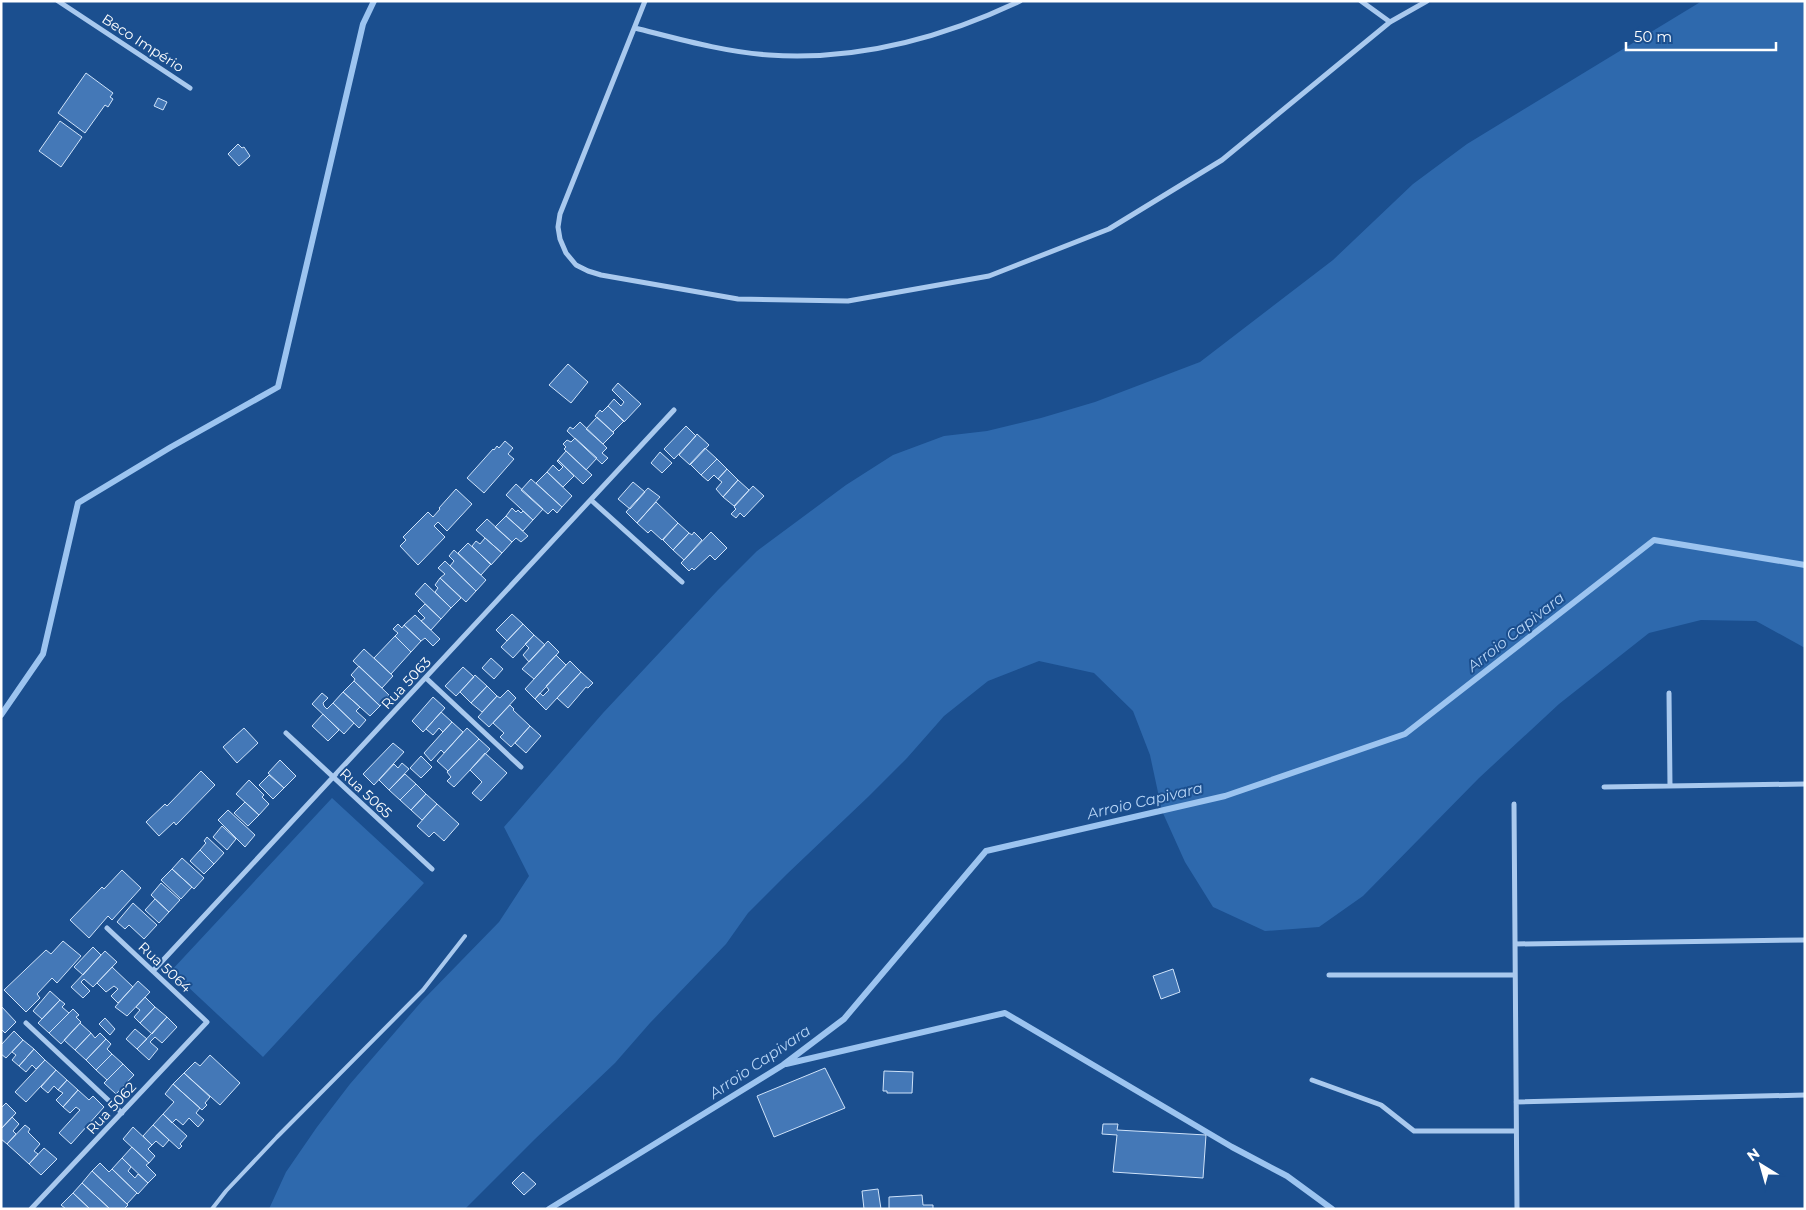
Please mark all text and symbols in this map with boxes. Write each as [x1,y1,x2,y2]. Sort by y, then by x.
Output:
street label: Beco Império [99,10,188,76]
scale bar [1626,20,1776,52]
text: 50 m [1634,27,1672,46]
water label: Arroio Capivara [1463,588,1568,676]
street label: Rua 5063 [377,653,435,713]
street label: Rua 5065 [336,764,396,822]
water label: Arroio Capivara [1084,778,1205,823]
street label: Rua 5064 [135,938,196,997]
water label: Arroio Capivara [705,1021,814,1103]
street label: Rua 5062 [82,1078,140,1138]
north arrow [1736,1140,1786,1190]
text: N [1743,1144,1763,1165]

